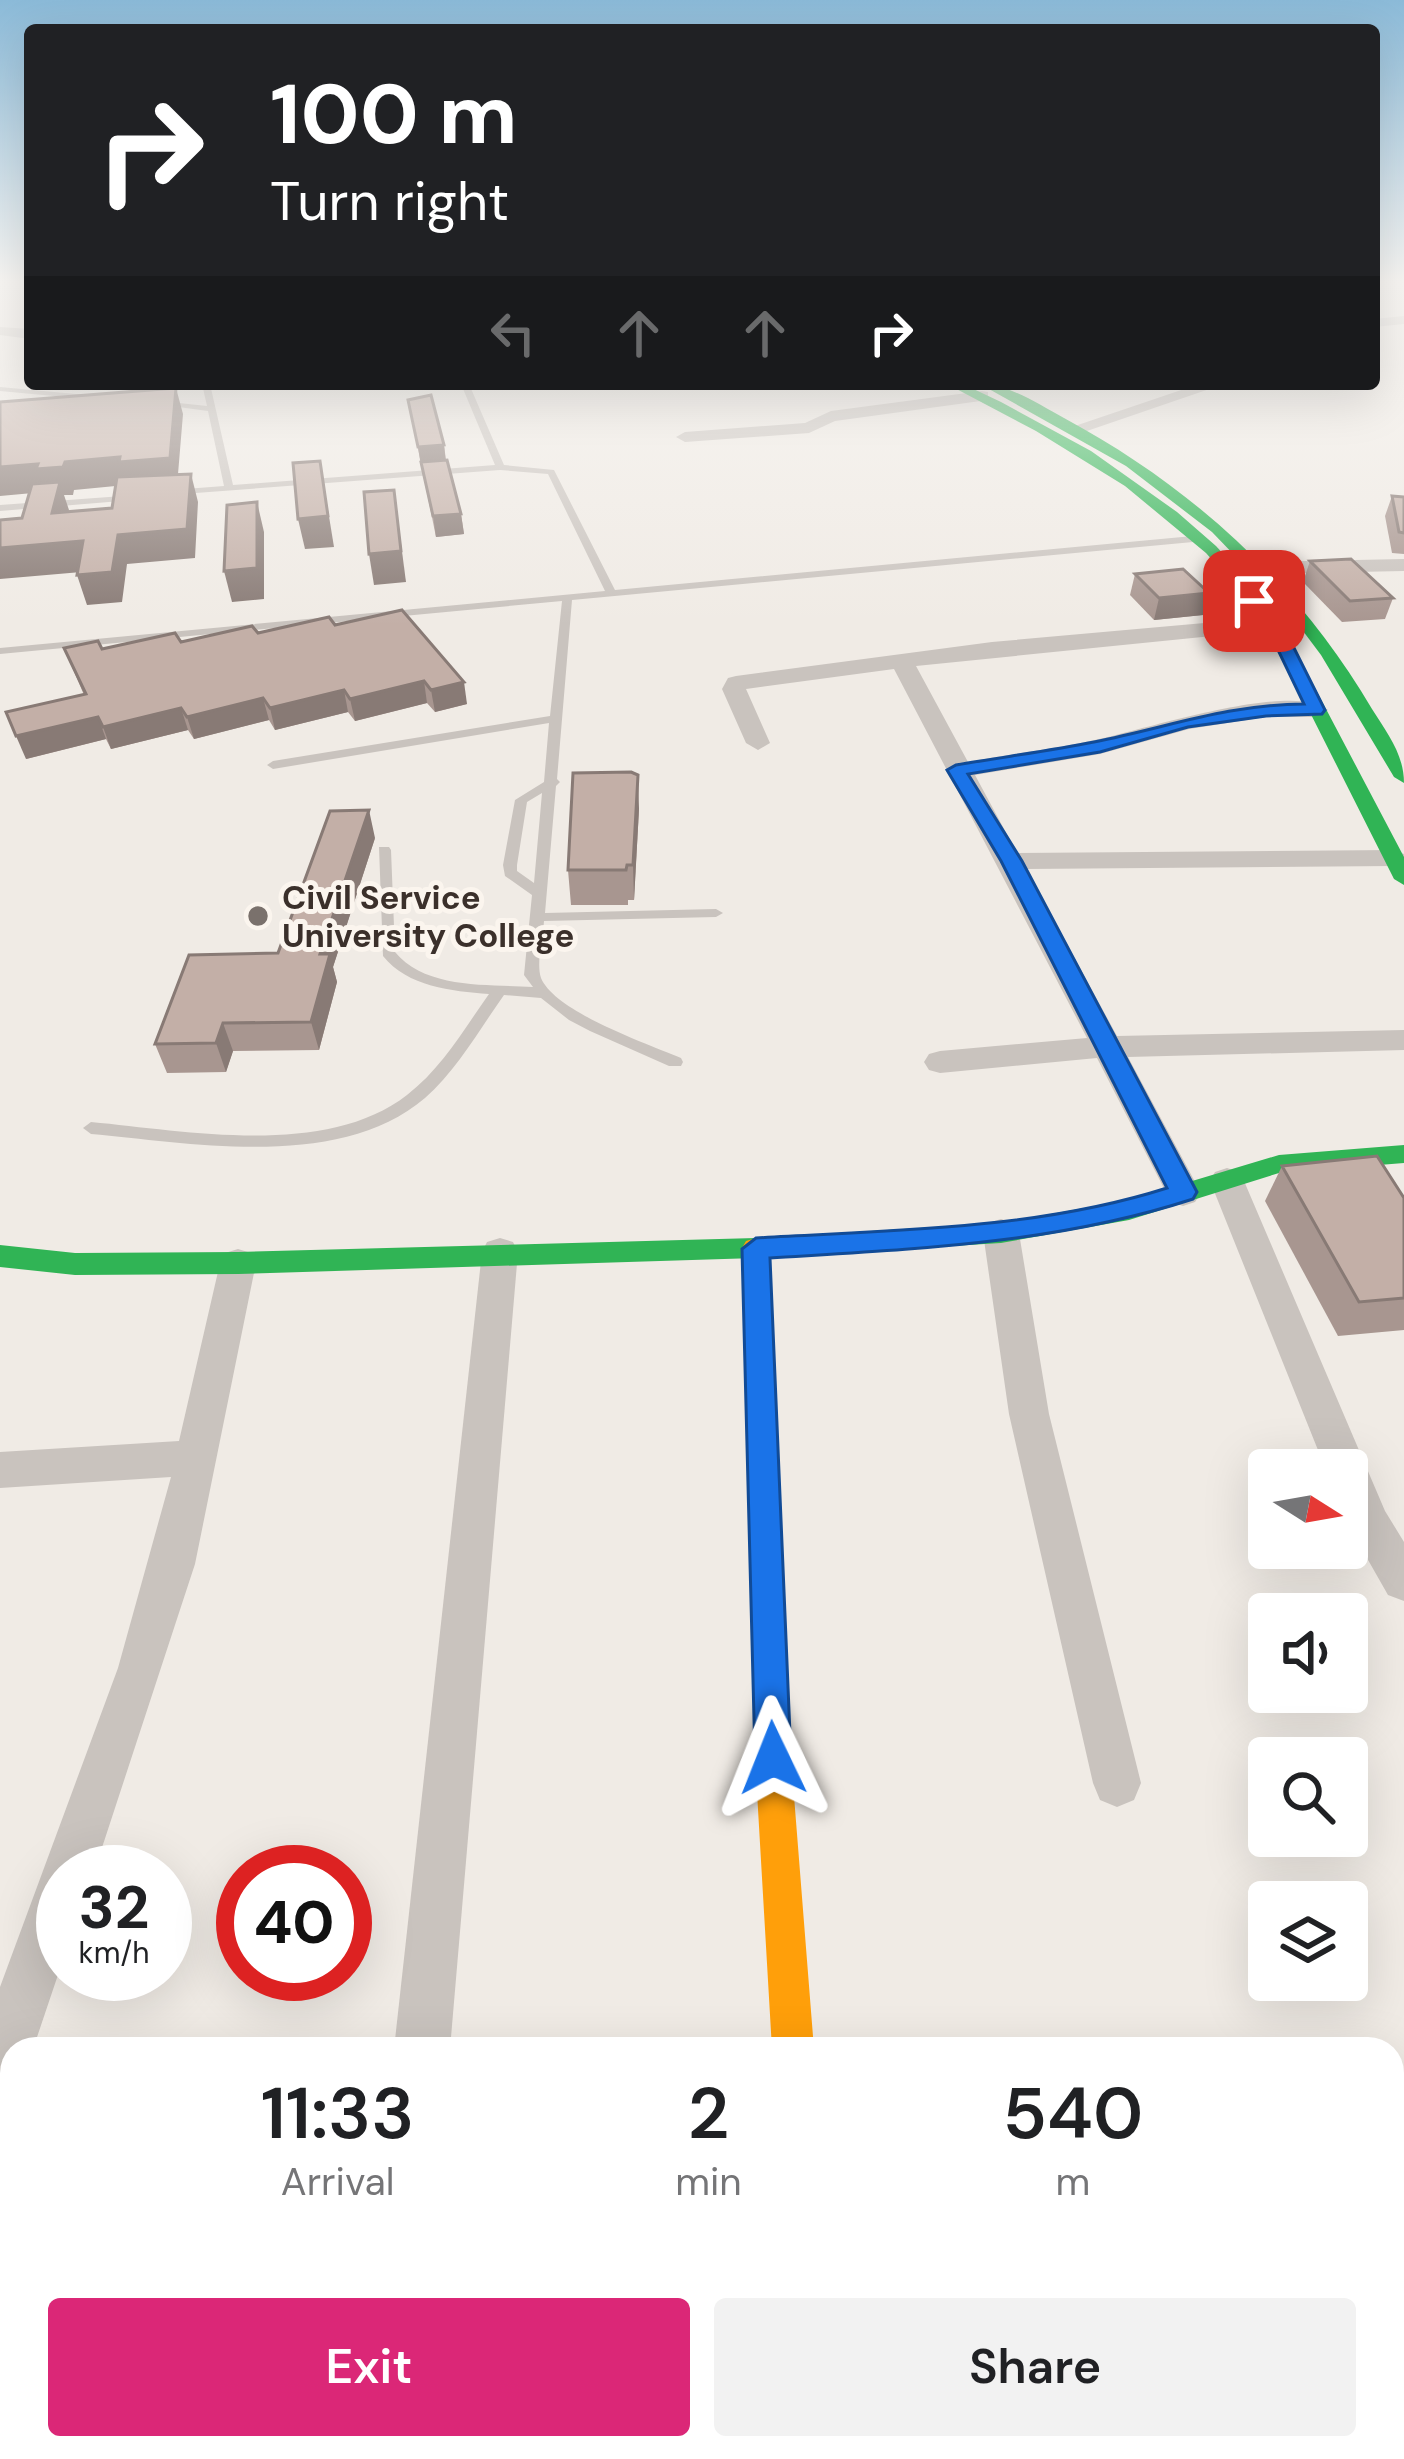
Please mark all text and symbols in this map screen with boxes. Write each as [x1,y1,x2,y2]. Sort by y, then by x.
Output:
text: 100 m [270,60,518,169]
icon: right [72,72,228,228]
text: Turn right [270,166,509,237]
icon: left [480,300,546,366]
icon: ahead [606,300,672,366]
icon: ahead [732,300,798,366]
icon: right [858,300,924,366]
pin [1203,550,1305,652]
icon: arrive [1221,568,1287,634]
place label: Civil Service University College [282,876,574,957]
marker: Civil Service University College [245,903,271,929]
north arrow [1248,1449,1368,1569]
map controls [1248,1449,1368,2001]
button: sound [1248,1593,1368,1713]
position arrow [710,1695,836,1821]
button: search [1248,1737,1368,1857]
speed limit sign: 40 [216,1845,372,2001]
text: 32 [79,1868,149,1947]
button: layers [1248,1881,1368,2001]
text: km/h [79,1933,149,1972]
text: 11:33 [261,2067,414,2160]
text: 2 [688,2067,729,2160]
text: 540 [1002,2067,1143,2160]
text: Arrival [281,2156,394,2207]
text: min [675,2156,742,2207]
text: m [1055,2156,1090,2207]
button: Exit [48,2298,690,2436]
button: Share [714,2298,1356,2436]

